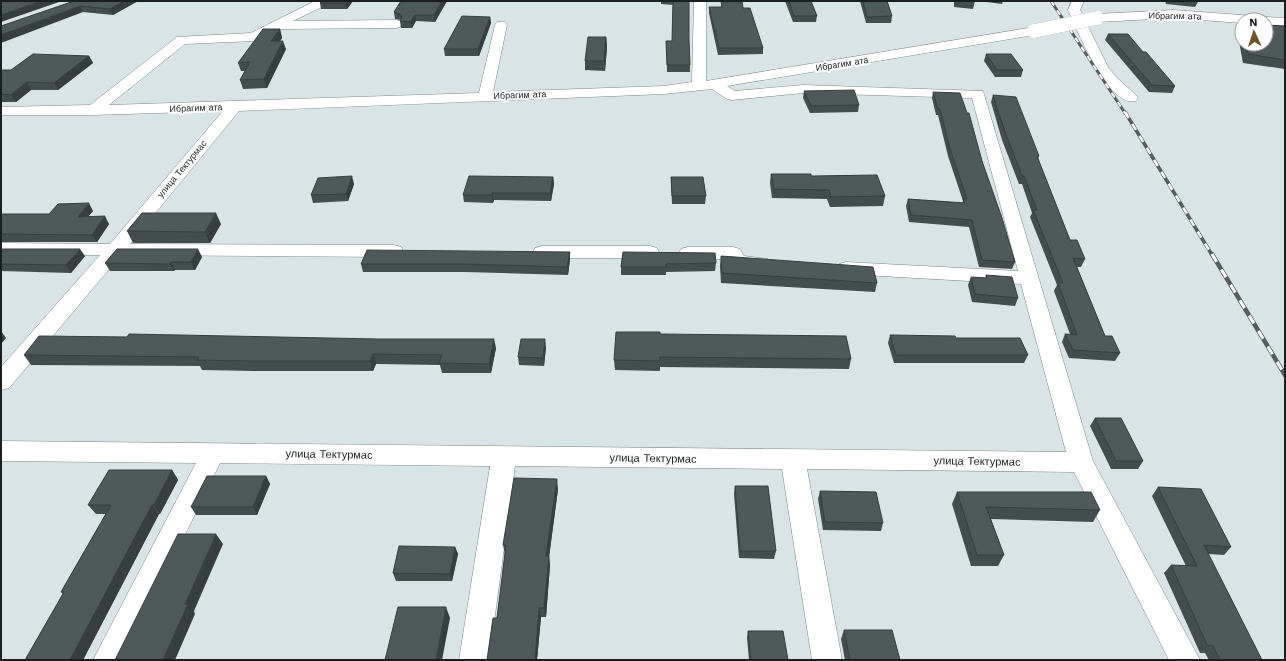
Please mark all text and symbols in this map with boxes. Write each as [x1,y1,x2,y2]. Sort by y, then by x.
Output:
street label: Ибрагим ата [1148,11,1202,21]
north arrow [1234,12,1274,52]
text: N [1249,16,1258,29]
street label: Ибрагим ата [815,55,869,73]
street label: Ибрагим ата [493,89,547,101]
street label: Ибрагим ата [169,102,223,114]
street label: улица Тектурмас [155,138,209,199]
street label: улица Тектурмас [285,447,373,462]
street label: улица Тектурмас [609,451,697,466]
street label: улица Тектурмас [933,454,1021,469]

